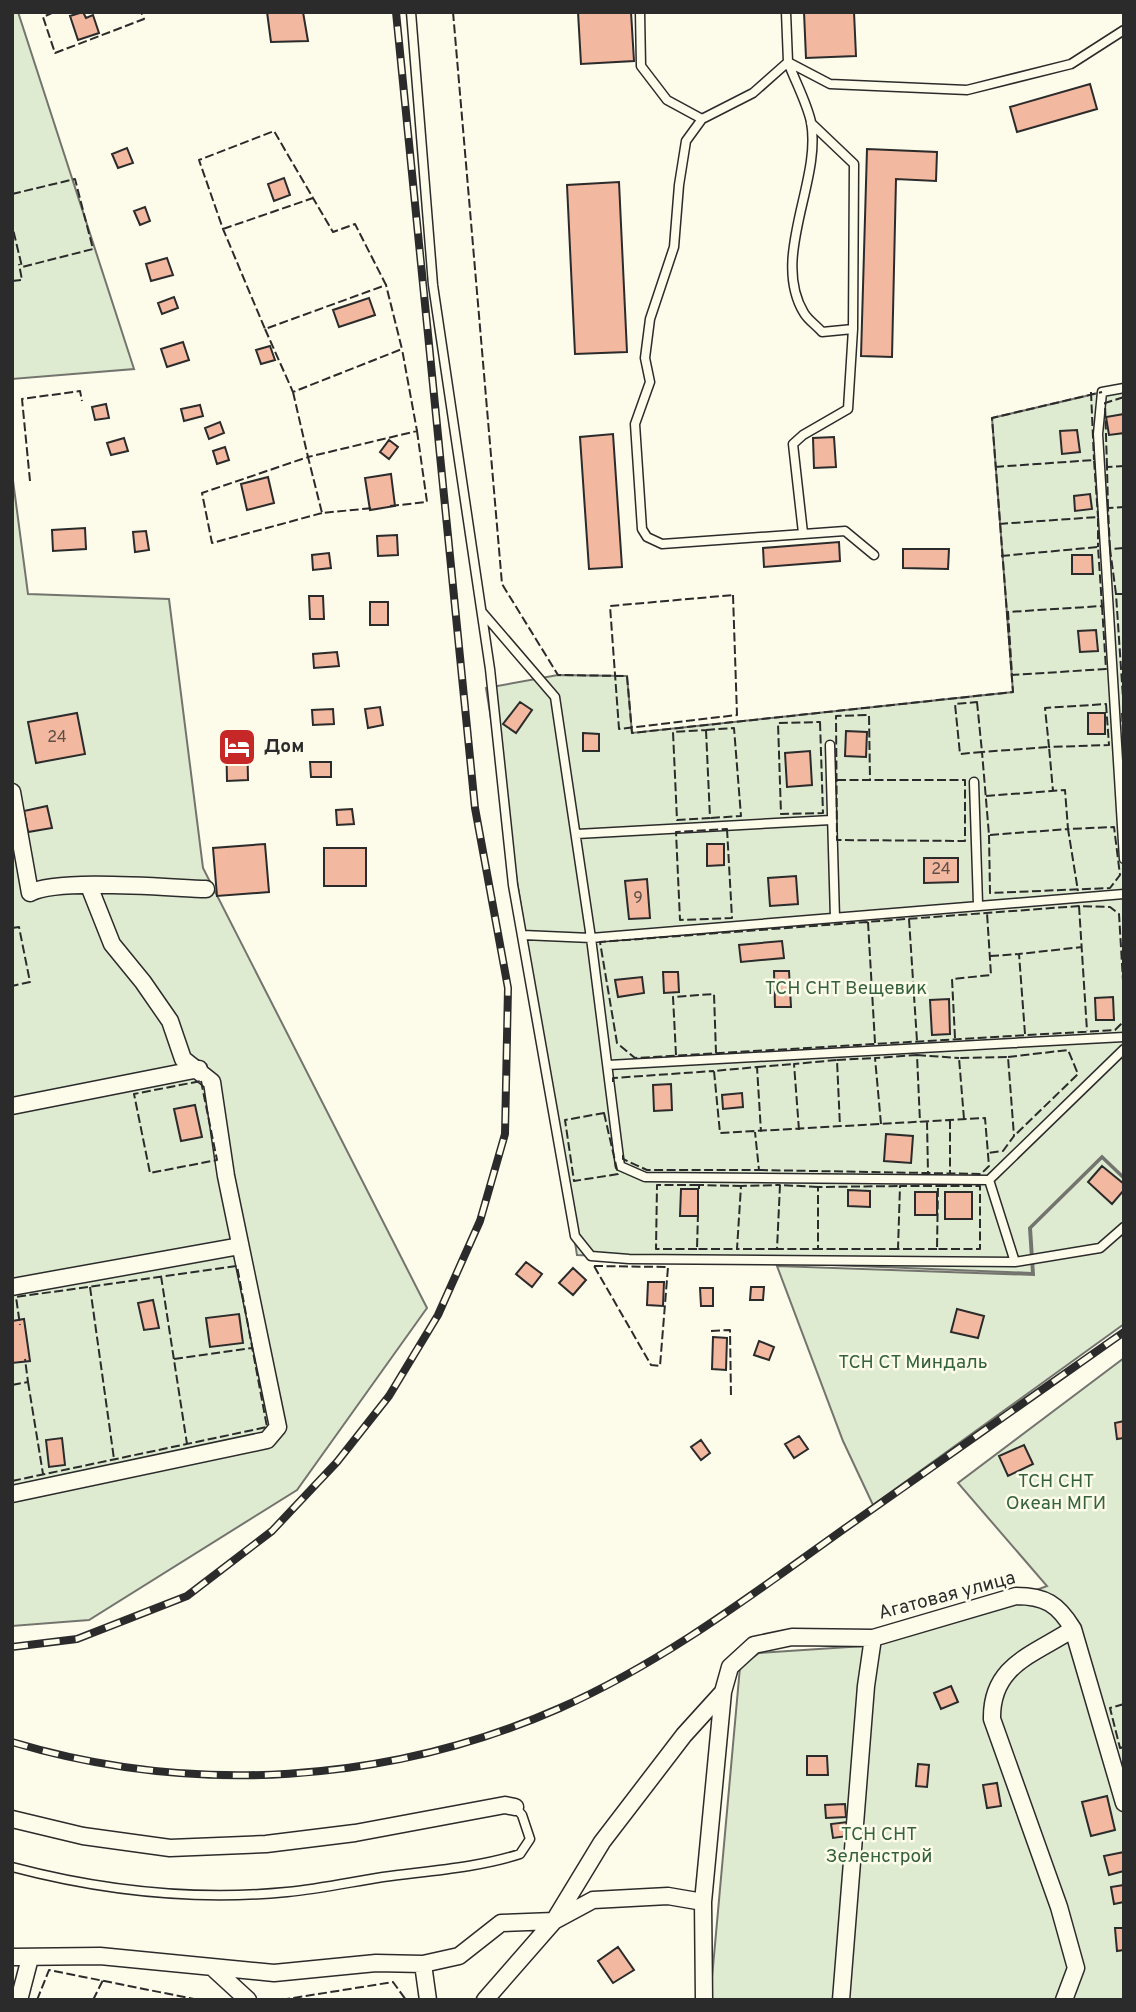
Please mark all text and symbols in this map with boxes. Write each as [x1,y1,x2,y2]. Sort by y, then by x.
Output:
hotel icon: Дом [216,726,258,768]
house number: 24 [47,728,67,748]
place label: Дом [264,735,304,759]
house number: 24 [931,860,951,880]
house number: 9 [633,889,643,909]
park label: ТСН СНТ Вещевик [765,977,927,1001]
park label: ТСН СТ Миндаль [838,1351,988,1375]
park label: ТСН СНТ Океан МГИ [1006,1470,1106,1516]
street label: Агатовая улица [876,1566,1018,1626]
park label: ТСН СНТ Зеленстрой [826,1823,932,1869]

